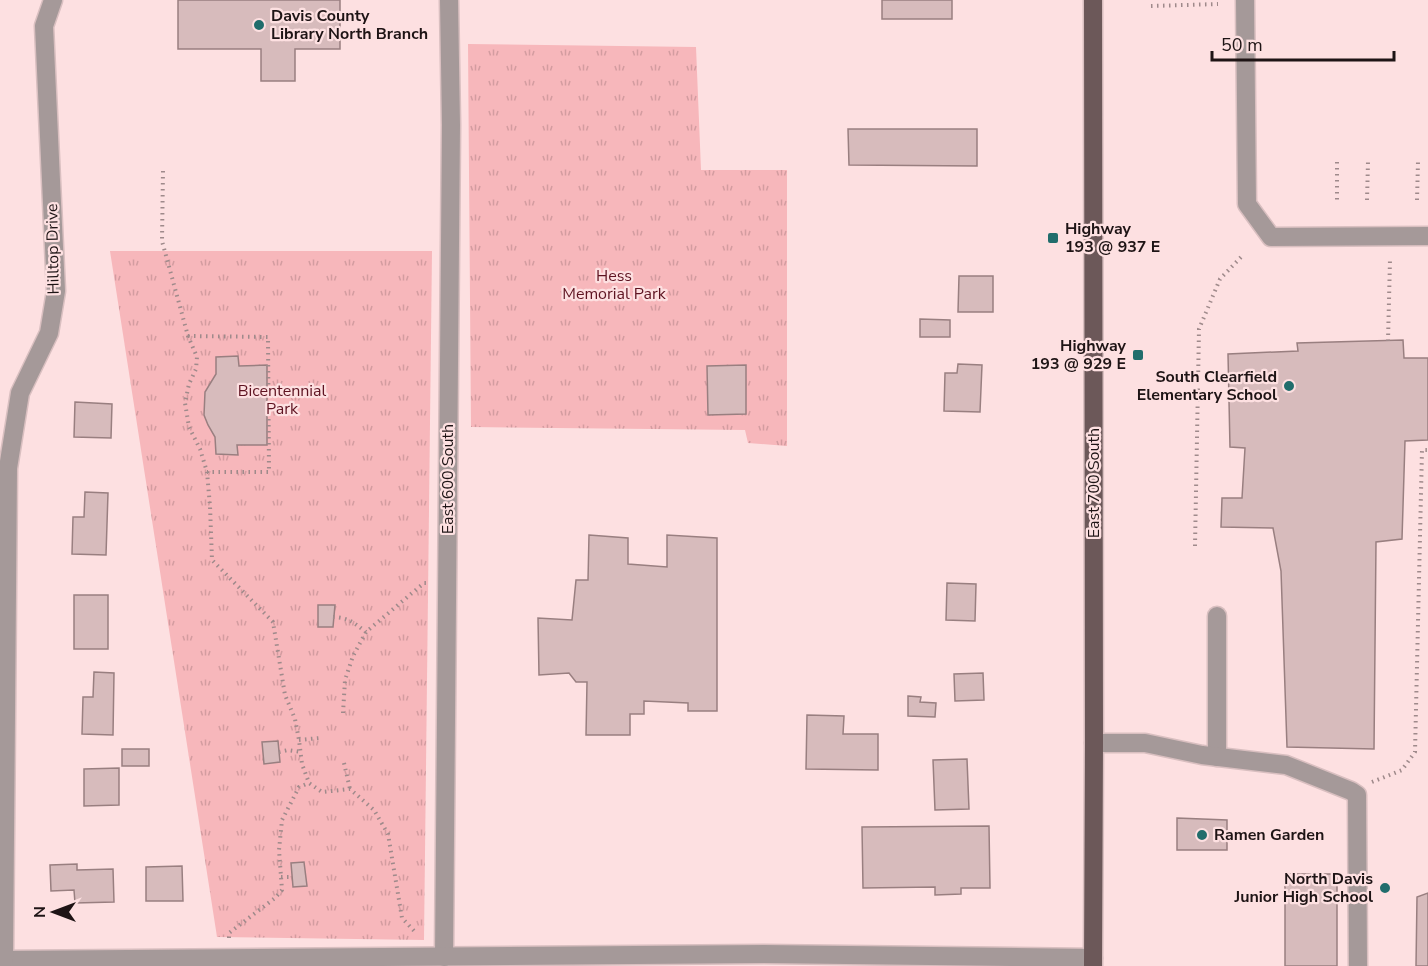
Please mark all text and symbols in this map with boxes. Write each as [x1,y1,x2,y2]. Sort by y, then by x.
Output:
place label: Davis County Library North Branch [271,5,428,45]
marker: Davis County Library North Branch [252,18,266,32]
scale bar [1212,24,1394,62]
text: 50 m [1221,33,1263,57]
street label: Hilltop Drive [41,203,65,295]
place label: Highway 193 @ 937 E [1065,218,1160,258]
marker: Highway 193 @ 937 E [1046,231,1060,245]
park label: Hess Memorial Park [562,265,667,305]
place label: Highway 193 @ 929 E [1031,335,1127,375]
marker: Highway 193 @ 929 E [1131,348,1145,362]
place label: South Clearfield Elementary School [1137,366,1277,406]
marker: South Clearfield Elementary School [1282,379,1296,393]
park label: Bicentennial Park [238,380,327,420]
street label: East 600 South [437,424,459,534]
street label: East 700 South [1083,428,1105,538]
place label: Ramen Garden [1214,824,1324,846]
marker: Ramen Garden [1195,828,1209,842]
place label: North Davis Junior High School [1233,868,1373,908]
marker: North Davis Junior High School [1378,881,1392,895]
north arrow [24,882,84,942]
text: N [29,906,51,918]

